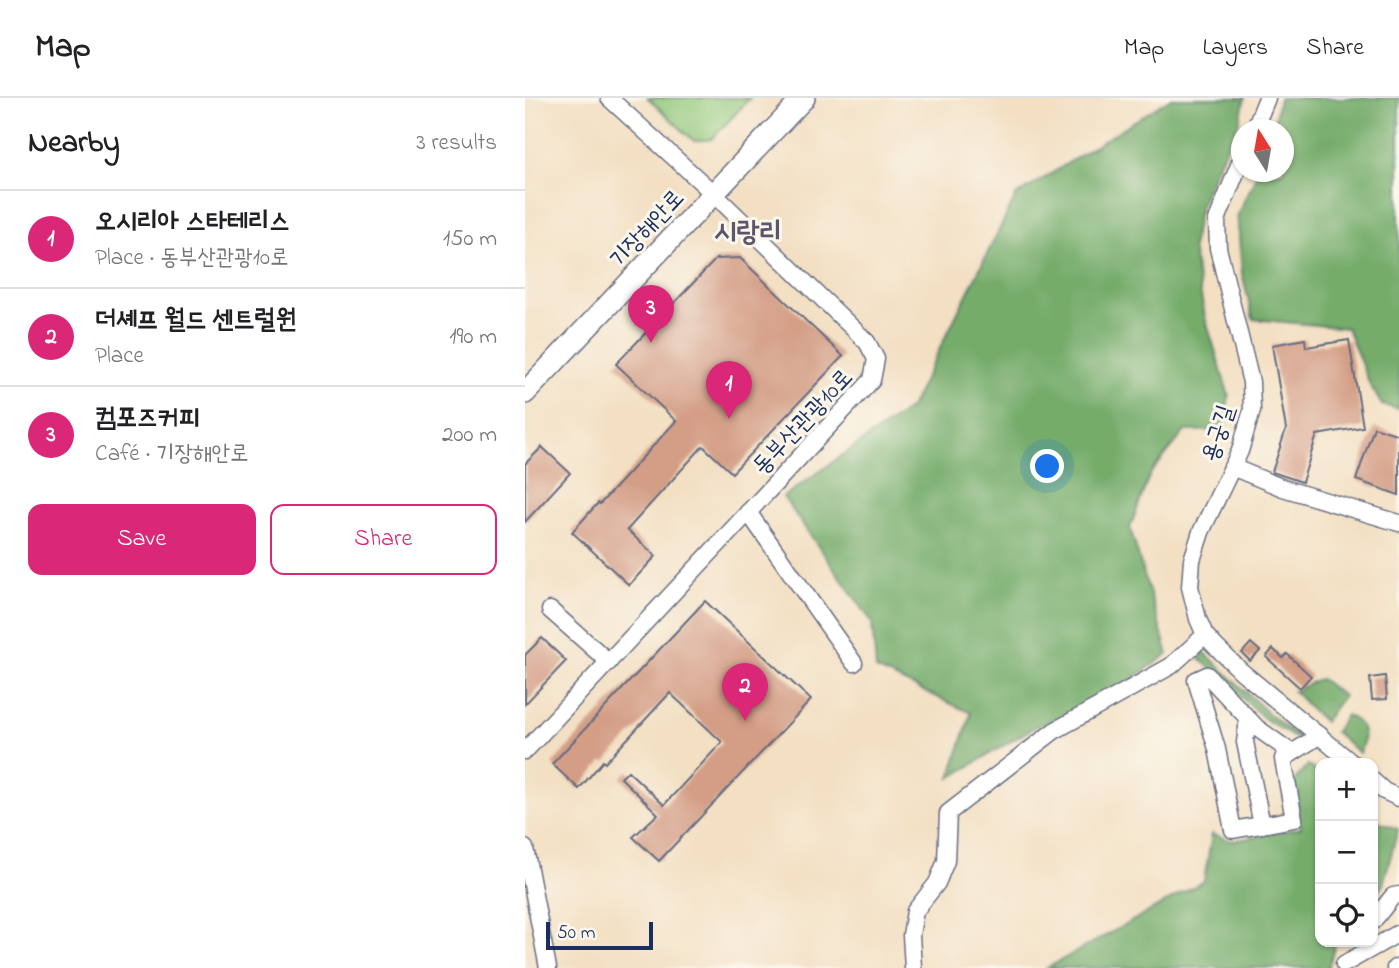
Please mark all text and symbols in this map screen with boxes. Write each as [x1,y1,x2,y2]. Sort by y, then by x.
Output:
text: Map [35,24,91,72]
text: Map [1124,31,1164,66]
text: Layers [1202,31,1268,66]
text: Share [1306,31,1364,66]
north arrow [1231,119,1294,182]
text: Nearby [28,122,120,166]
text: 3 results [416,127,497,160]
street label: 기장해안로 [602,182,694,277]
text: 오시리아 스타테리스 [95,204,290,242]
district label: 시랑리 [714,213,782,254]
text: 1 [47,223,55,256]
text: 150 m [443,223,497,256]
text: Place · 동부산관광10로 [95,242,288,275]
pin: 3 [628,285,674,343]
text: 더셰프 월드 센트럴원 [95,302,296,340]
text: 2 [45,321,57,354]
text: 190 m [449,321,497,354]
text: Place [95,340,144,373]
pin: 1 [706,361,752,419]
street label: 동부산관광10로 [745,362,862,484]
text: 컴포즈커피 [95,400,200,438]
street label: 용궁길 [1194,401,1245,467]
text: 3 [46,419,56,452]
text: 200 m [442,419,497,452]
text: Café · 기장해안로 [95,438,249,471]
your location [1030,449,1064,483]
button: Save [28,504,256,575]
button: Share [270,504,497,575]
pin: 2 [722,663,768,721]
map controls [1315,758,1378,947]
button: + [1315,758,1378,821]
button: − [1315,821,1378,884]
button: locate [1315,884,1378,947]
scale bar [546,919,653,951]
text: 50 m [557,920,596,947]

